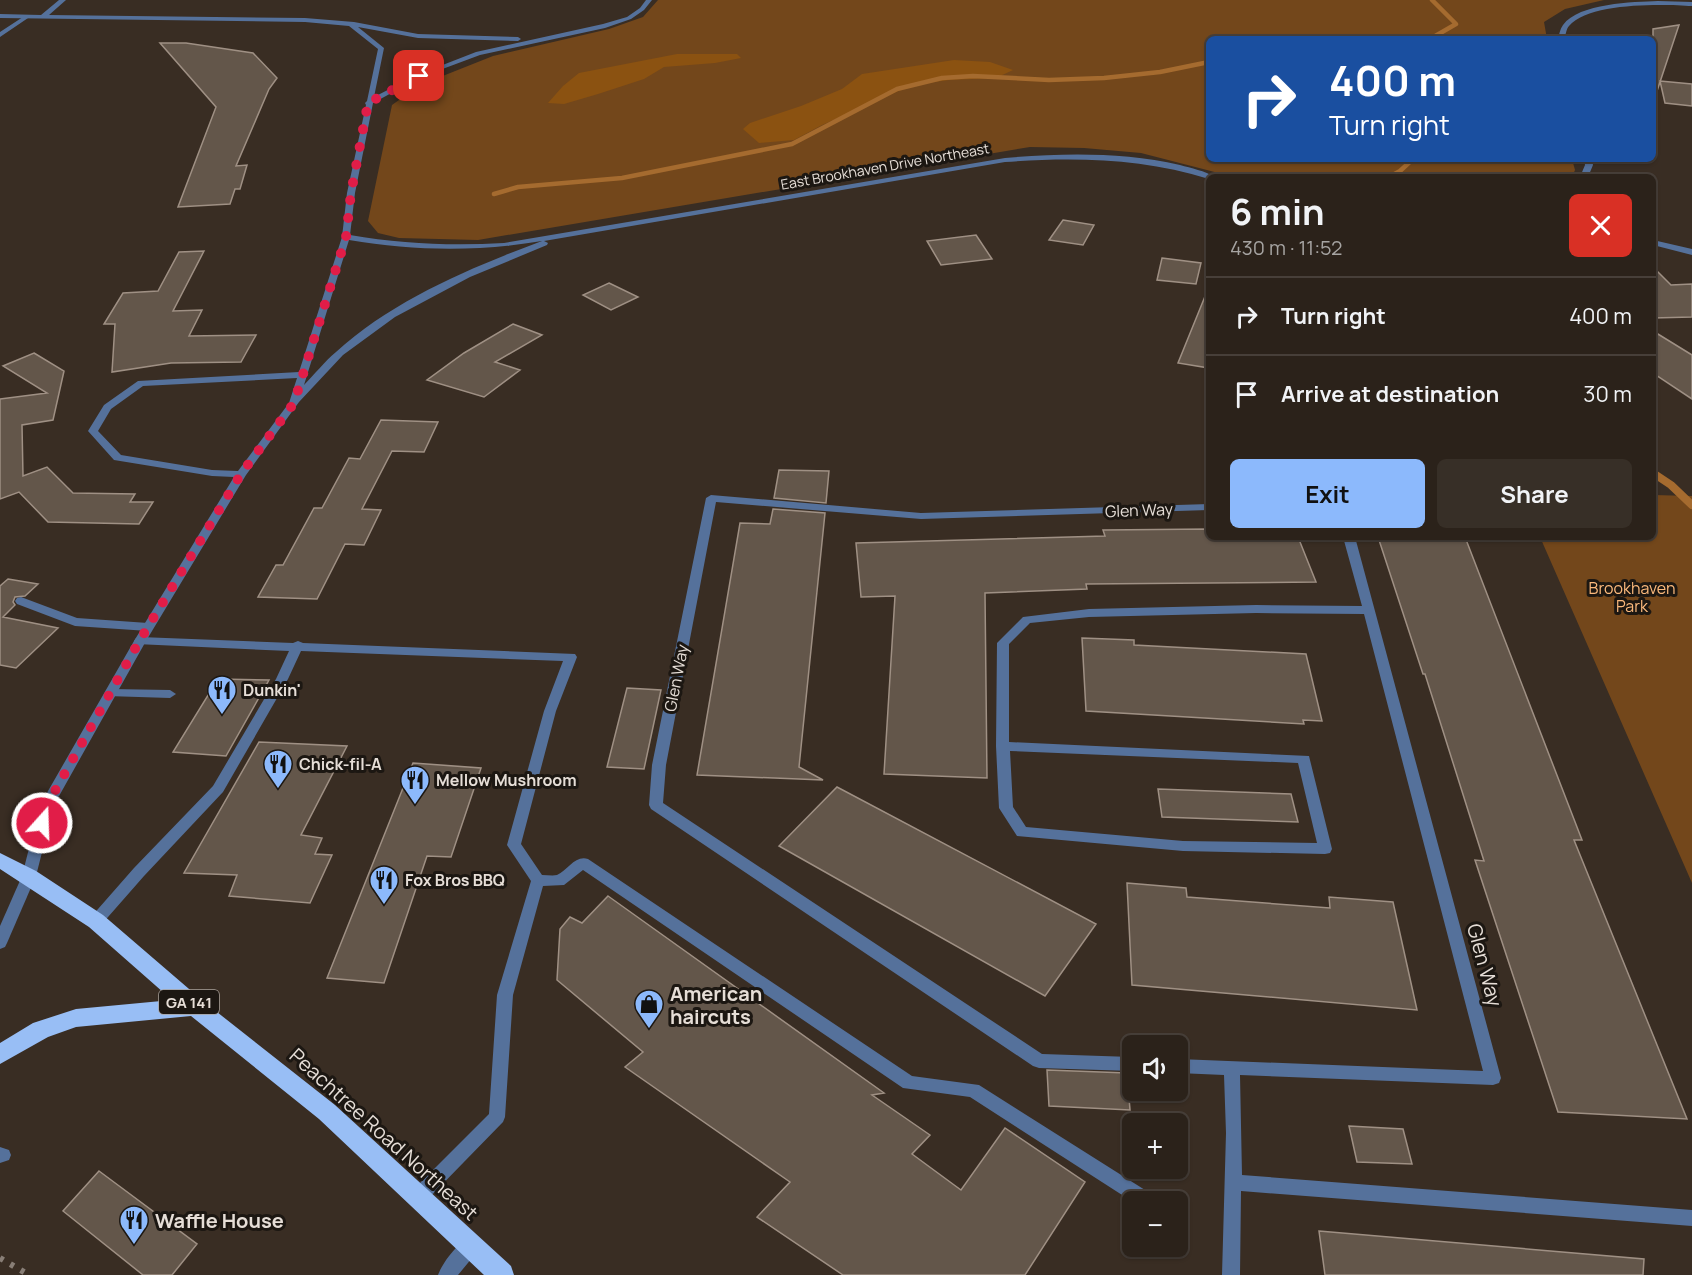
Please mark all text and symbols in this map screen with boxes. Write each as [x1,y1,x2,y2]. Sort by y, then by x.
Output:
pin [393,50,444,101]
text: 400 m [1329,51,1456,109]
icon: arrive [402,59,435,92]
icon: right [1230,60,1308,138]
text: Turn right [1329,106,1450,143]
street label: East Brookhaven Drive Northeast [779,138,991,194]
text: 6 min [1230,187,1325,236]
button: close [1569,194,1632,257]
text: 430 m · 11:52 [1230,234,1343,261]
icon: right [1230,300,1263,333]
text: Turn right [1281,301,1386,331]
text: 400 m [1569,301,1632,331]
icon: arrive [1230,378,1263,411]
text: Arrive at destination [1281,379,1499,409]
text: 30 m [1583,379,1632,409]
button: Exit [1230,459,1425,528]
button: Share [1437,459,1632,528]
street label: Glen Way [1105,498,1174,522]
park label: Brookhaven Park [1589,577,1675,617]
street label: Glen Way [659,642,693,713]
restaurant icon: Dunkin' [206,674,238,716]
place label: Dunkin' [243,679,301,701]
restaurant icon: Chick-fil-A [262,748,294,790]
place label: Chick-fil-A [299,753,382,775]
restaurant icon: Mellow Mushroom [399,764,431,806]
place label: Mellow Mushroom [436,769,577,791]
position arrow [10.0,791,74.0,855]
restaurant icon: Fox Bros BBQ [368,864,400,906]
place label: Fox Bros BBQ [405,869,505,891]
street label: Glen Way [1461,920,1509,1010]
place label: American haircuts [670,980,762,1030]
shop icon: American haircuts [633,988,665,1030]
road number: GA 141 [159,990,219,1014]
map controls [1122,1035,1188,1257]
button: sound [1122,1035,1188,1101]
street label: Peachtree Road Northeast [284,1042,484,1226]
button: + [1122,1113,1188,1179]
button: − [1122,1191,1188,1257]
restaurant icon: Waffle House [118,1204,150,1246]
place label: Waffle House [155,1207,284,1234]

